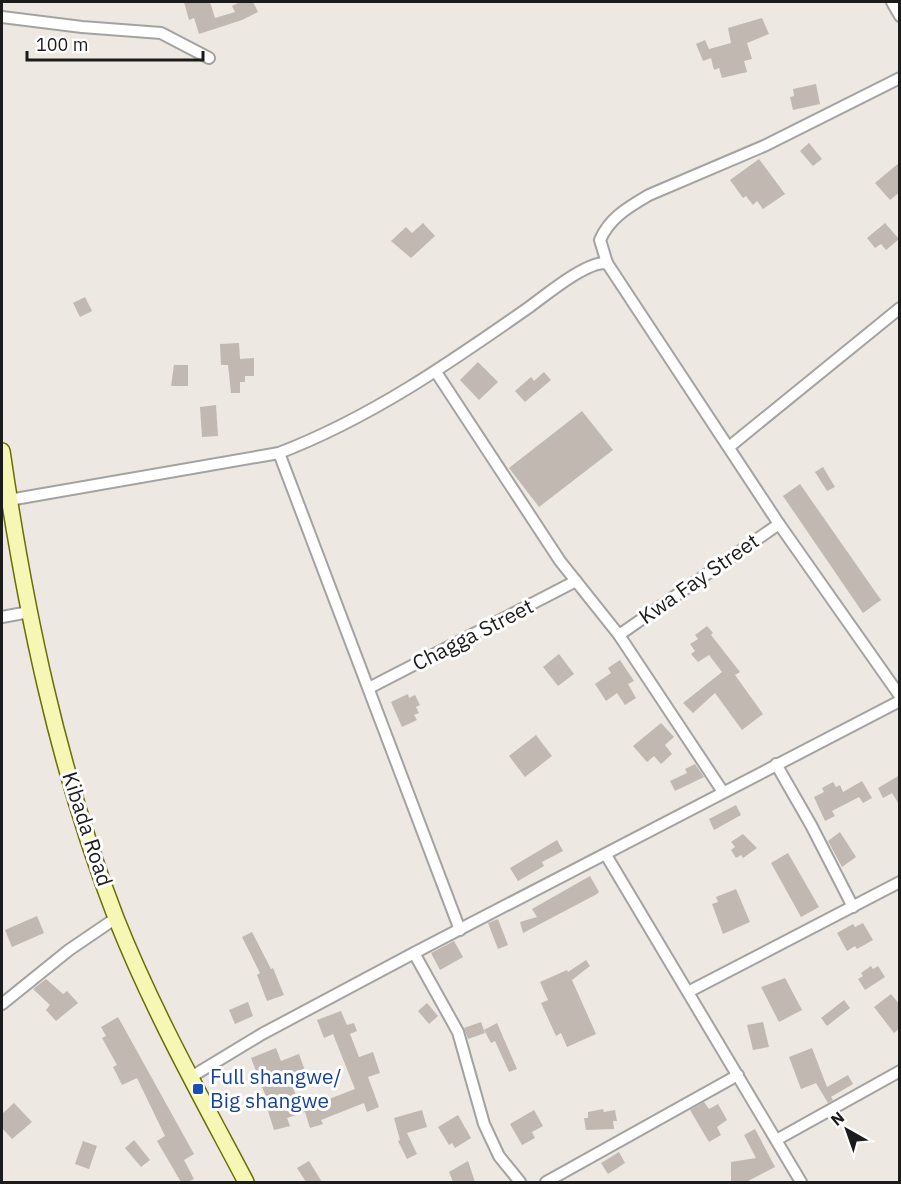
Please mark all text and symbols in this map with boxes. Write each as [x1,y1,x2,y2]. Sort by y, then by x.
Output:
scale bar [27,24,202,62]
text: 100 m [36,33,88,56]
street label: Kwa Fay Street [633,526,764,630]
street label: Chagga Street [407,592,538,677]
street label: Kibada Road [56,768,120,889]
place label: Full shangwe/ Big shangwe [210,1062,341,1114]
marker: Full shangwe/ Big shangwe [191,1082,205,1096]
north arrow [817,1100,877,1160]
text: N [826,1107,848,1130]

